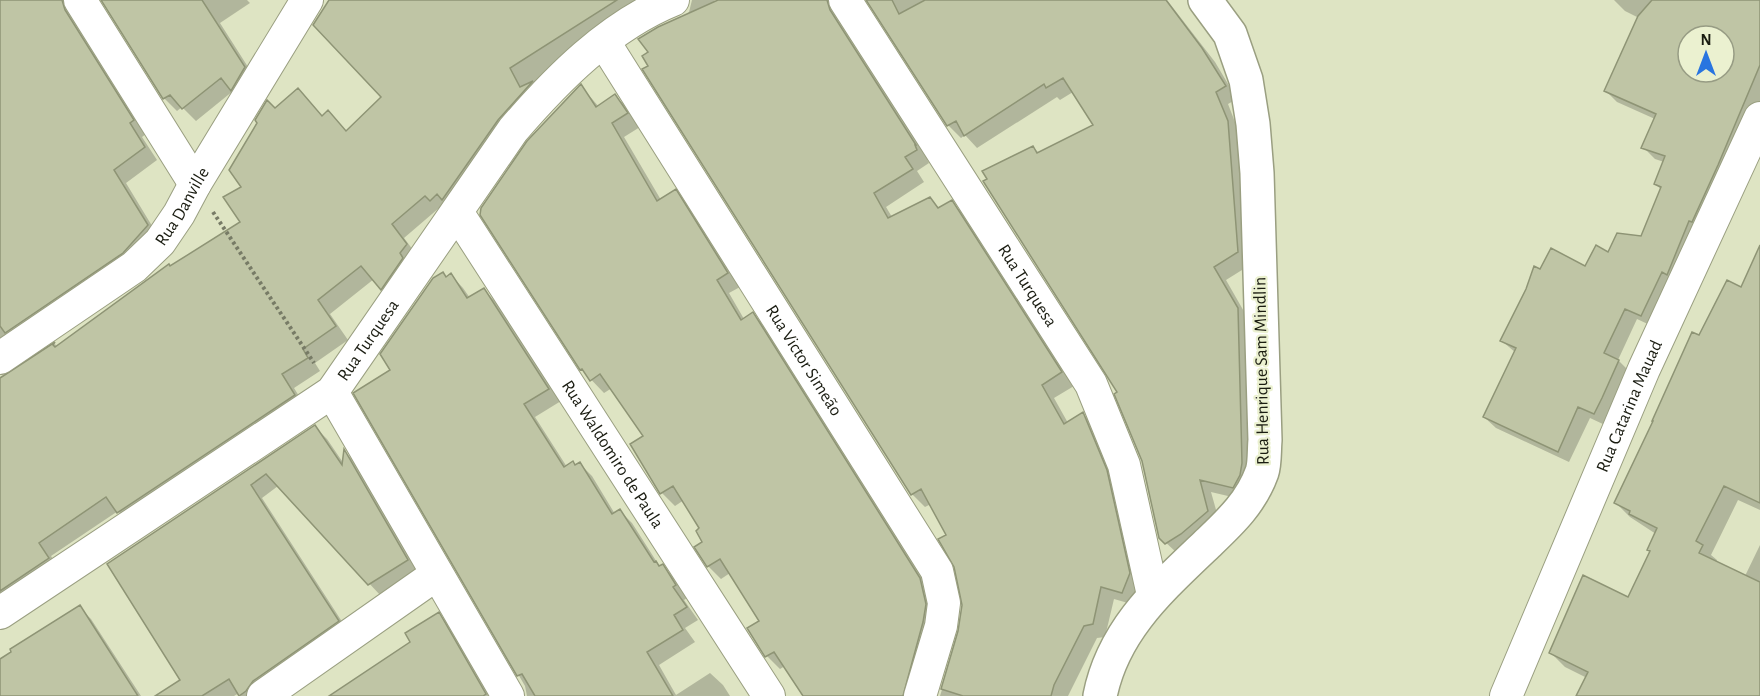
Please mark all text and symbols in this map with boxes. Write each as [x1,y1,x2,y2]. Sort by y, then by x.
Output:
north arrow [1676,24,1736,84]
text: N [1700,32,1712,48]
street label: Rua Danville [152,164,213,249]
street label: Rua Turquesa [994,242,1060,330]
street label: Rua Henrique Sam Mindlin [1251,277,1273,465]
street label: Rua Turquesa [335,297,403,384]
street label: Rua Victor Simeão [762,302,845,420]
street label: Rua Catarina Mauad [1594,338,1666,475]
street label: Rua Waldomiro de Paula [558,377,666,532]

